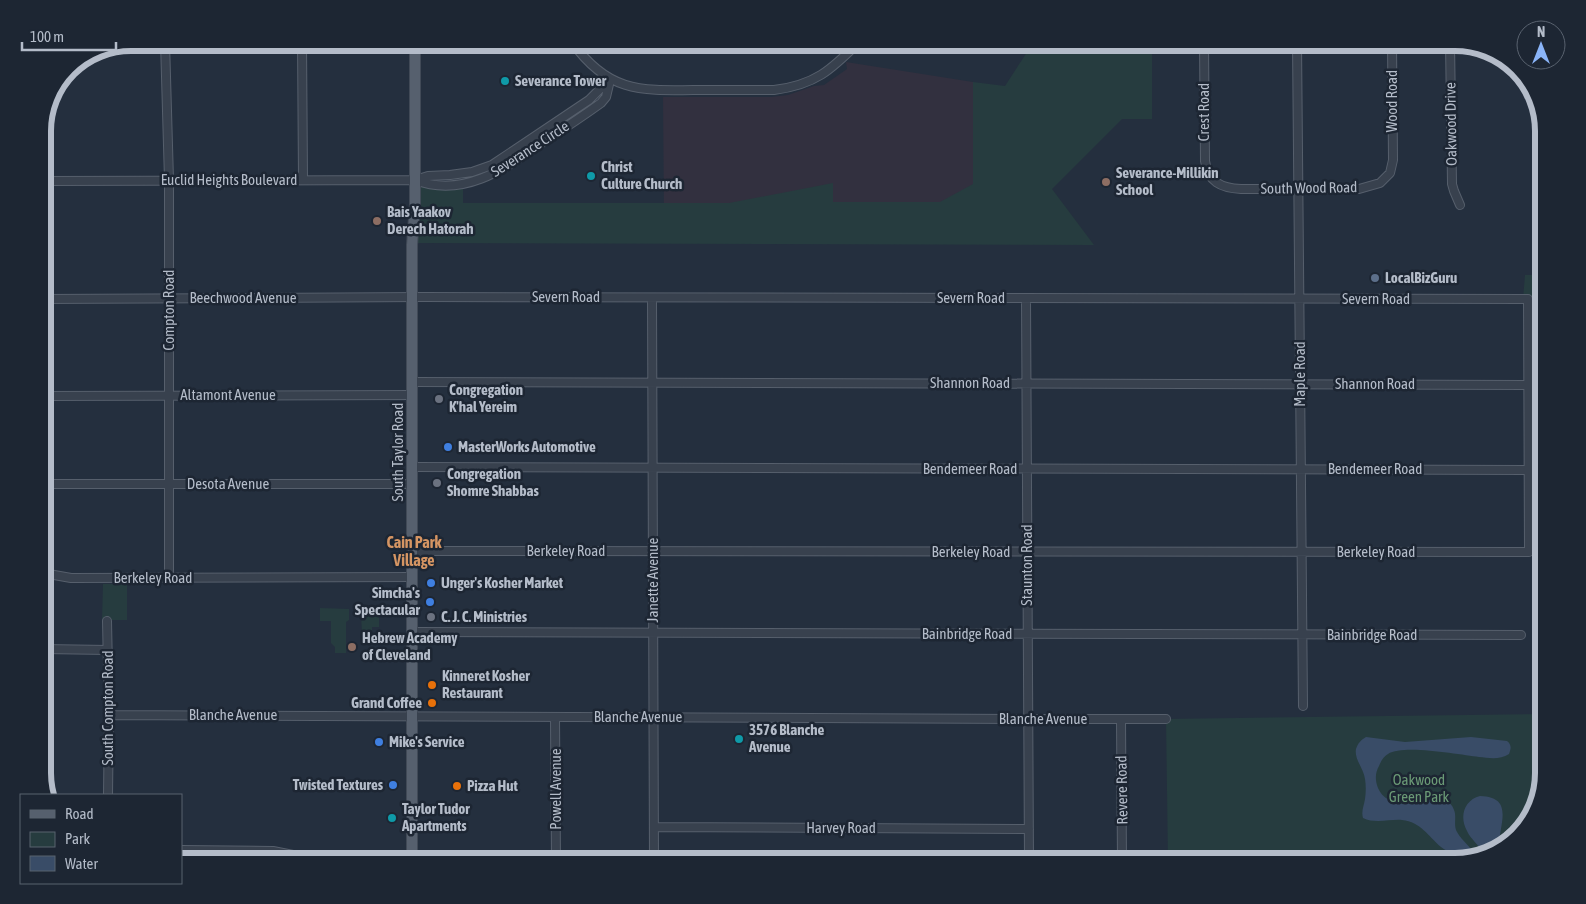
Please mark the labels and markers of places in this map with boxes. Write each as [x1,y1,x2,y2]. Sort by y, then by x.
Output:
place label: Severance Tower [515,72,607,89]
marker: Severance Tower [499,75,511,87]
place label: Christ Culture Church [601,158,682,192]
place label: Severance-Millikin School [1116,164,1218,198]
marker: Christ Culture Church [585,170,597,182]
marker: Severance-Millikin School [1100,176,1112,188]
place label: Bais Yaakov Derech Hatorah [387,203,474,237]
marker: Bais Yaakov Derech Hatorah [371,215,383,227]
place label: LocalBizGuru [1385,269,1457,286]
marker: LocalBizGuru [1369,272,1381,284]
place label: Congregation K'hal Yereim [449,381,523,415]
marker: Congregation K'hal Yereim [433,393,445,405]
place label: MasterWorks Automotive [458,438,596,455]
marker: MasterWorks Automotive [442,441,454,453]
place label: Congregation Shomre Shabbas [447,465,539,499]
marker: Congregation Shomre Shabbas [431,477,443,489]
place label: Unger's Kosher Market [441,574,564,591]
marker: Unger's Kosher Market [425,577,437,589]
place label: Simcha's Spectacular [355,584,421,618]
marker: Simcha's Spectacular [424,596,436,608]
place label: C. J. C. Ministries [441,608,528,625]
marker: C. J. C. Ministries [425,611,437,623]
place label: Hebrew Academy of Cleveland [362,629,458,663]
marker: Hebrew Academy of Cleveland [346,641,358,653]
place label: Kinneret Kosher Restaurant [442,667,530,701]
marker: Kinneret Kosher Restaurant [426,679,438,691]
place label: Grand Coffee [351,694,422,711]
marker: Grand Coffee [426,697,438,709]
place label: 3576 Blanche Avenue [748,721,824,755]
place label: Mike's Service [389,733,465,750]
marker: 3576 Blanche Avenue [733,733,745,745]
marker: Mike's Service [373,736,385,748]
place label: Twisted Textures [293,776,384,793]
place label: Pizza Hut [467,777,518,794]
marker: Twisted Textures [387,779,399,791]
marker: Pizza Hut [451,780,463,792]
place label: Taylor Tudor Apartments [401,800,470,834]
marker: Taylor Tudor Apartments [386,812,398,824]

